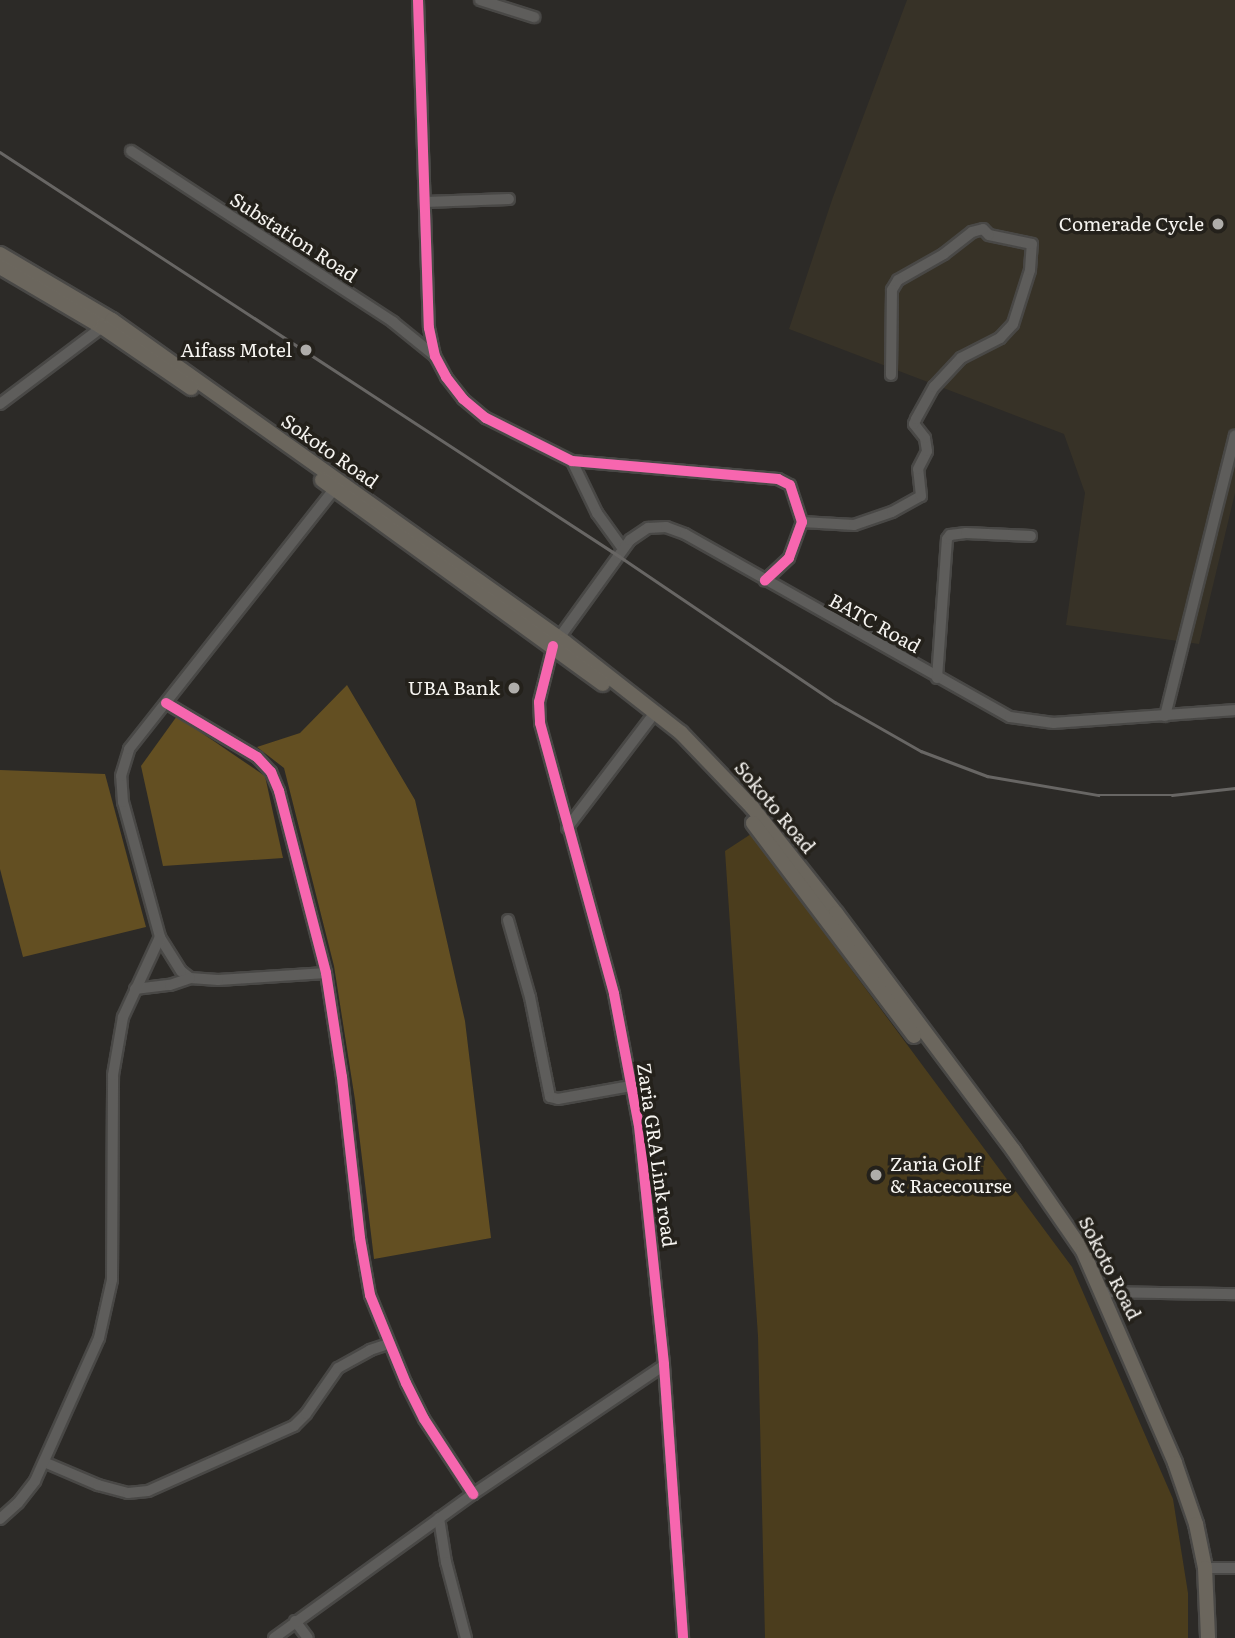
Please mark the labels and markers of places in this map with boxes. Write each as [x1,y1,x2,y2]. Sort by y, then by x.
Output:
place label: Comerade Cycle [1059,213,1204,235]
marker: Comerade Cycle [1210,216,1226,232]
place label: Aifass Motel [180,339,292,361]
marker: Aifass Motel [298,342,314,358]
place label: UBA Bank [408,677,500,699]
marker: UBA Bank [506,680,522,696]
place label: Zaria Golf & Racecourse [890,1153,1012,1197]
marker: Zaria Golf & Racecourse [868,1167,884,1183]

